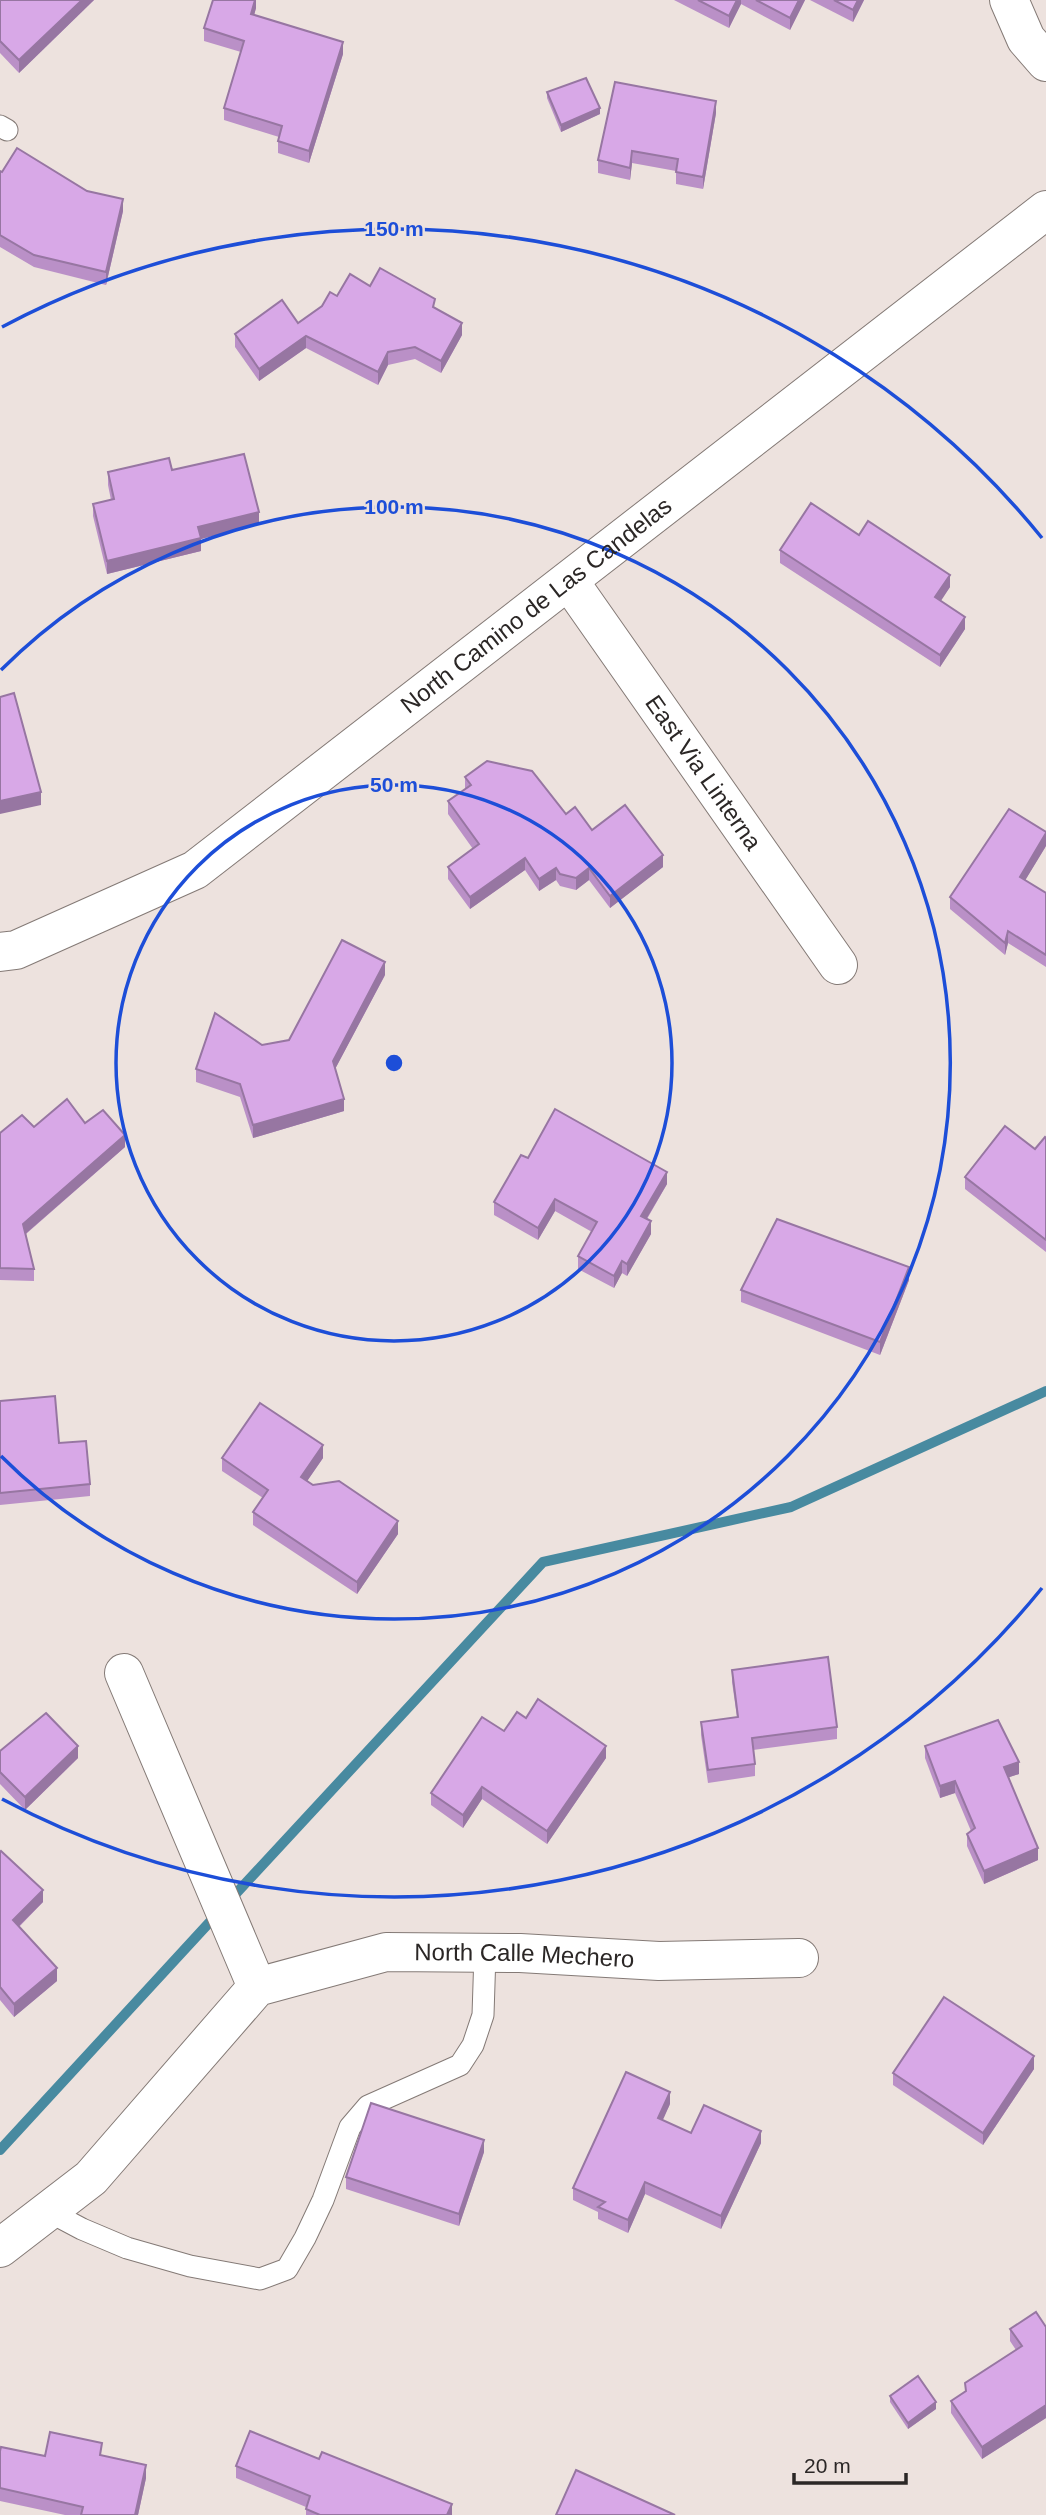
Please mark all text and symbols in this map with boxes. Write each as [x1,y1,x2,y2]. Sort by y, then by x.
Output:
text: 150 m [364,217,424,240]
street label: North Camino de Las Candelas [395,492,677,718]
text: 100 m [364,495,424,518]
street label: East Via Linterna [640,690,767,855]
text: 50 m [370,773,418,796]
centre of rings [382,1051,406,1075]
street label: North Calle Mechero [414,1938,635,1973]
scale bar [794,2442,906,2486]
text: 20 m [804,2454,851,2477]

